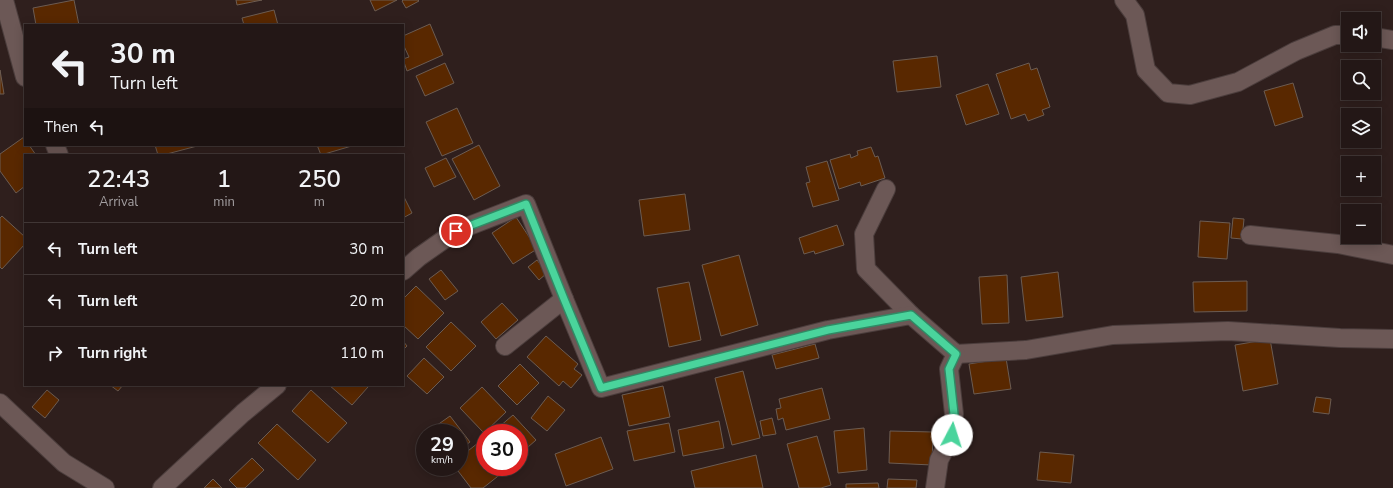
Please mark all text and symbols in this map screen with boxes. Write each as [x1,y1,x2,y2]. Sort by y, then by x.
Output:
map controls [1341,12,1381,244]
button: sound [1341,12,1381,52]
text: 30 m [110,35,176,73]
icon: left [44,40,96,92]
button: search [1341,60,1381,100]
text: Turn left [110,71,178,95]
button: layers [1341,108,1381,148]
icon: left [86,116,108,138]
text: Then [44,117,78,137]
button: + [1341,156,1381,196]
text: 22:43 [87,163,150,195]
text: 1 [217,163,231,195]
text: 250 [298,163,341,195]
text: Arrival [99,193,138,211]
text: min [213,193,235,211]
text: m [314,193,325,211]
button: − [1341,204,1381,244]
pin [439,214,473,248]
icon: arrive [445,220,467,242]
icon: left [44,238,66,260]
text: Turn left [78,239,137,259]
text: 30 m [349,239,384,259]
icon: left [44,290,66,312]
text: Turn left [78,291,137,311]
text: 20 m [349,291,384,311]
icon: right [44,342,66,364]
text: Turn right [78,343,147,363]
text: 110 m [340,343,384,363]
position arrow [931,414,973,456]
speed limit sign: 30 [476,424,528,476]
text: 29 [430,431,454,458]
text: km/h [431,453,453,467]

